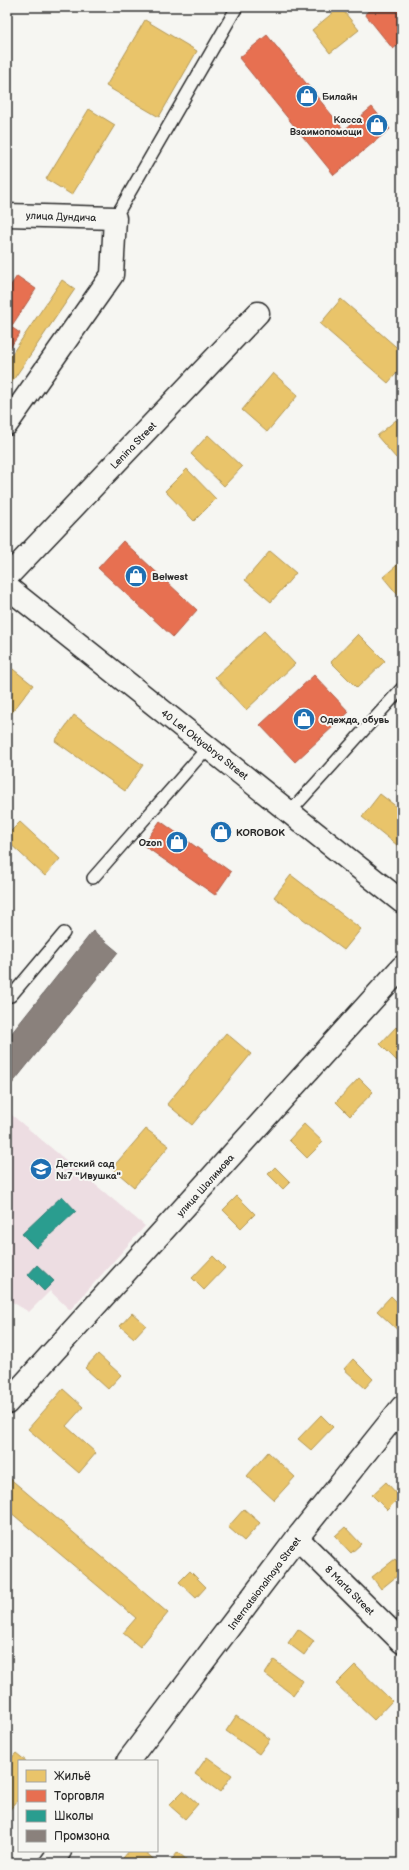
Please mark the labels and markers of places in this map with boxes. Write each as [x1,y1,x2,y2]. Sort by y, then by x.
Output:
shop icon: Билайн [294,83,320,109]
place label: Билайн [322,91,358,103]
shop icon: Касса Взаимопомощи [364,112,390,138]
place label: Касса Взаимопомощи [290,114,362,138]
shop icon: Belwest [123,563,149,589]
place label: Belwest [152,571,188,583]
shop icon: Одежда, обувь [291,706,317,732]
place label: Одежда, обувь [320,714,390,726]
shop icon: KOROBOK [208,819,234,845]
place label: KOROBOK [236,827,285,839]
shop icon: Ozon [164,829,190,855]
place label: Ozon [139,837,162,849]
school or university icon: Детский сад №7 "Ивушка" [28,1156,54,1182]
place label: Детский сад №7 "Ивушка" [56,1158,121,1182]

